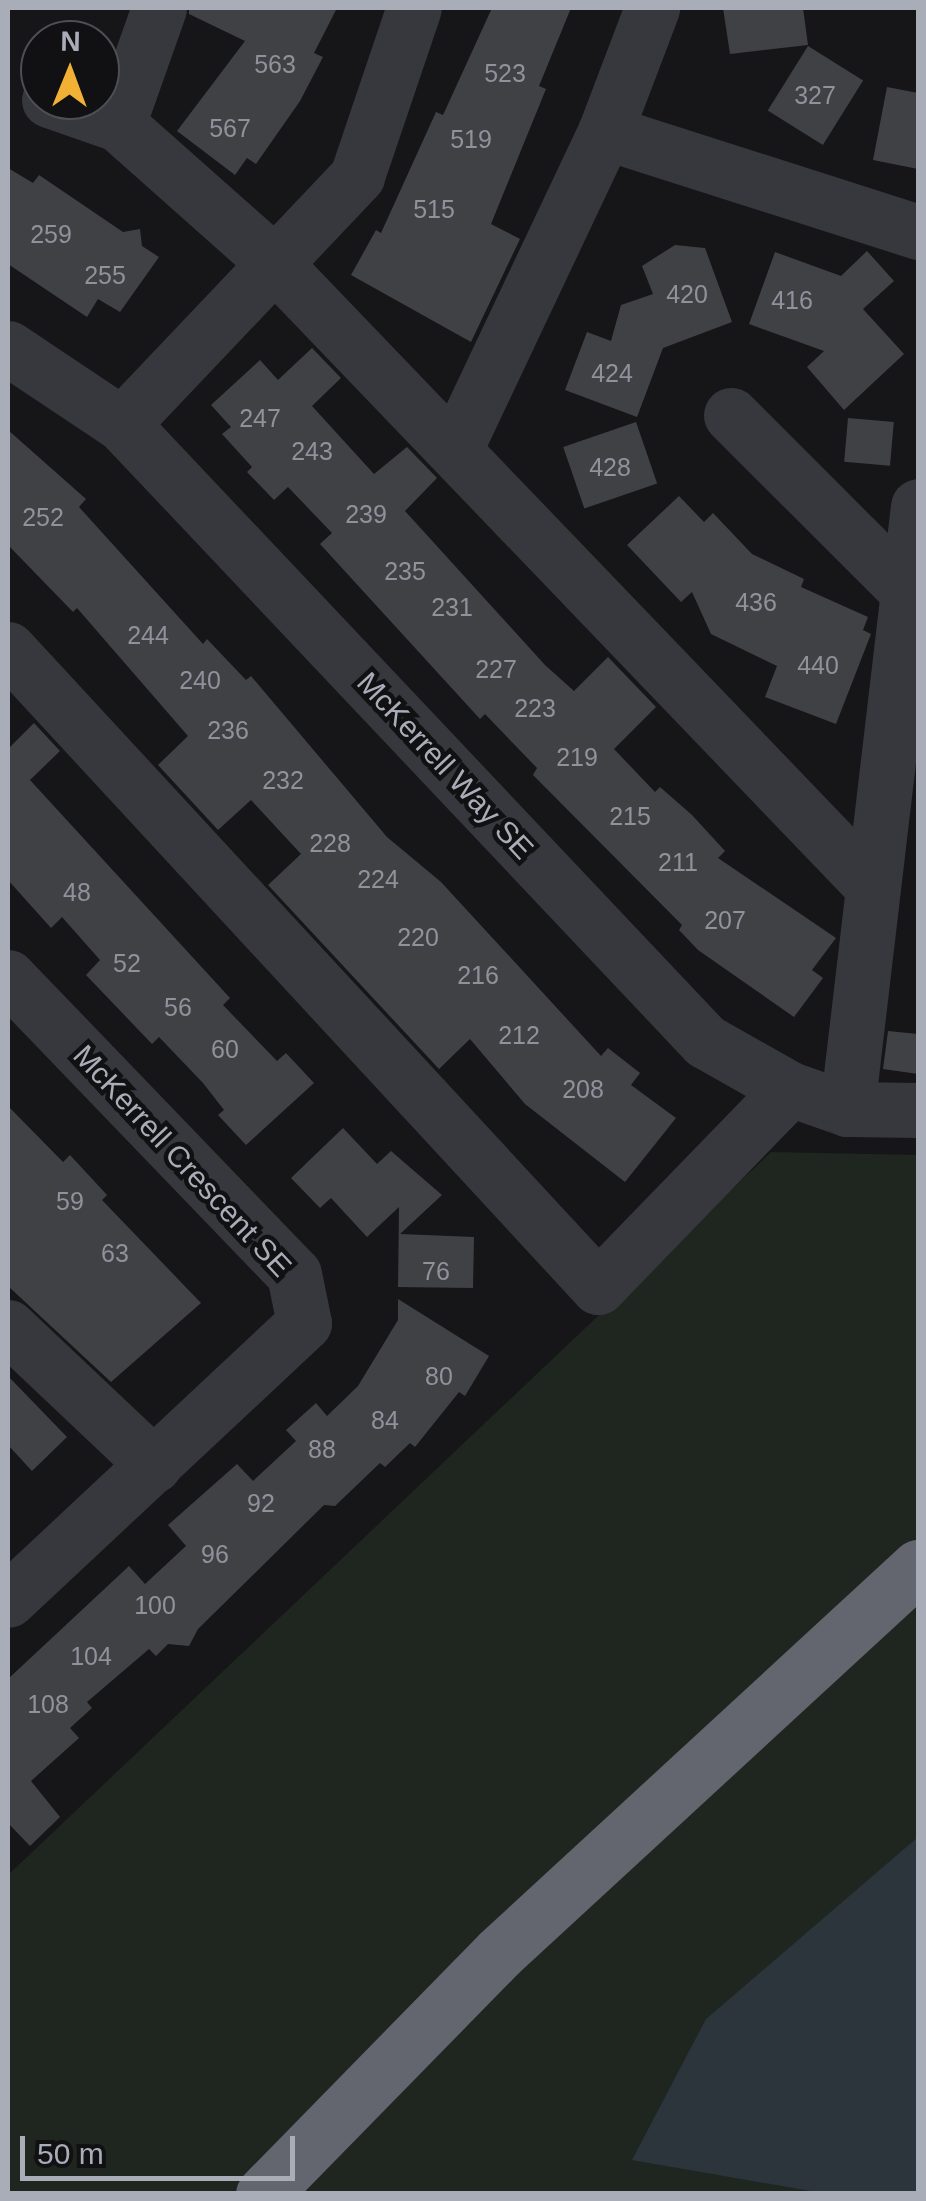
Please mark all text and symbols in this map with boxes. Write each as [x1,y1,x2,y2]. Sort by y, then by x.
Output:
north arrow [20,20,120,120]
text: N [60,26,81,57]
house number: 563 [254,49,296,79]
house number: 523 [484,58,526,88]
house number: 327 [794,80,836,110]
house number: 567 [209,113,251,143]
house number: 519 [450,124,492,154]
house number: 515 [413,194,455,224]
house number: 259 [30,219,72,249]
house number: 255 [84,260,126,290]
house number: 420 [666,279,708,309]
house number: 416 [771,285,813,315]
house number: 424 [591,358,633,388]
house number: 247 [239,403,281,433]
house number: 243 [291,436,333,466]
house number: 428 [589,452,631,482]
house number: 239 [345,499,387,529]
house number: 252 [22,502,64,532]
house number: 235 [384,556,426,586]
house number: 436 [735,587,777,617]
house number: 231 [431,592,473,622]
house number: 244 [127,620,169,650]
house number: 440 [797,650,839,680]
house number: 227 [475,654,517,684]
house number: 240 [179,665,221,695]
street label: McKerrell Way SE [349,665,541,867]
house number: 223 [514,693,556,723]
house number: 236 [207,715,249,745]
house number: 219 [556,742,598,772]
house number: 232 [262,765,304,795]
house number: 215 [609,801,651,831]
house number: 228 [309,828,351,858]
house number: 211 [658,847,698,877]
house number: 224 [357,864,399,894]
house number: 48 [63,877,91,907]
house number: 207 [704,905,746,935]
house number: 220 [397,922,439,952]
house number: 52 [113,948,141,978]
house number: 216 [457,960,499,990]
house number: 56 [164,992,192,1022]
house number: 212 [498,1020,540,1050]
house number: 60 [211,1034,239,1064]
street label: McKerrell Crescent SE [65,1038,299,1284]
house number: 208 [562,1074,604,1104]
house number: 59 [56,1186,84,1216]
house number: 63 [101,1238,129,1268]
house number: 76 [422,1256,450,1286]
house number: 80 [425,1361,453,1391]
house number: 84 [371,1405,399,1435]
house number: 88 [308,1434,336,1464]
house number: 92 [247,1488,275,1518]
house number: 96 [201,1539,229,1569]
house number: 100 [134,1590,176,1620]
house number: 104 [70,1641,112,1671]
house number: 108 [27,1689,69,1719]
scale bar [25,2116,300,2178]
text: 50 m [37,2137,104,2170]

